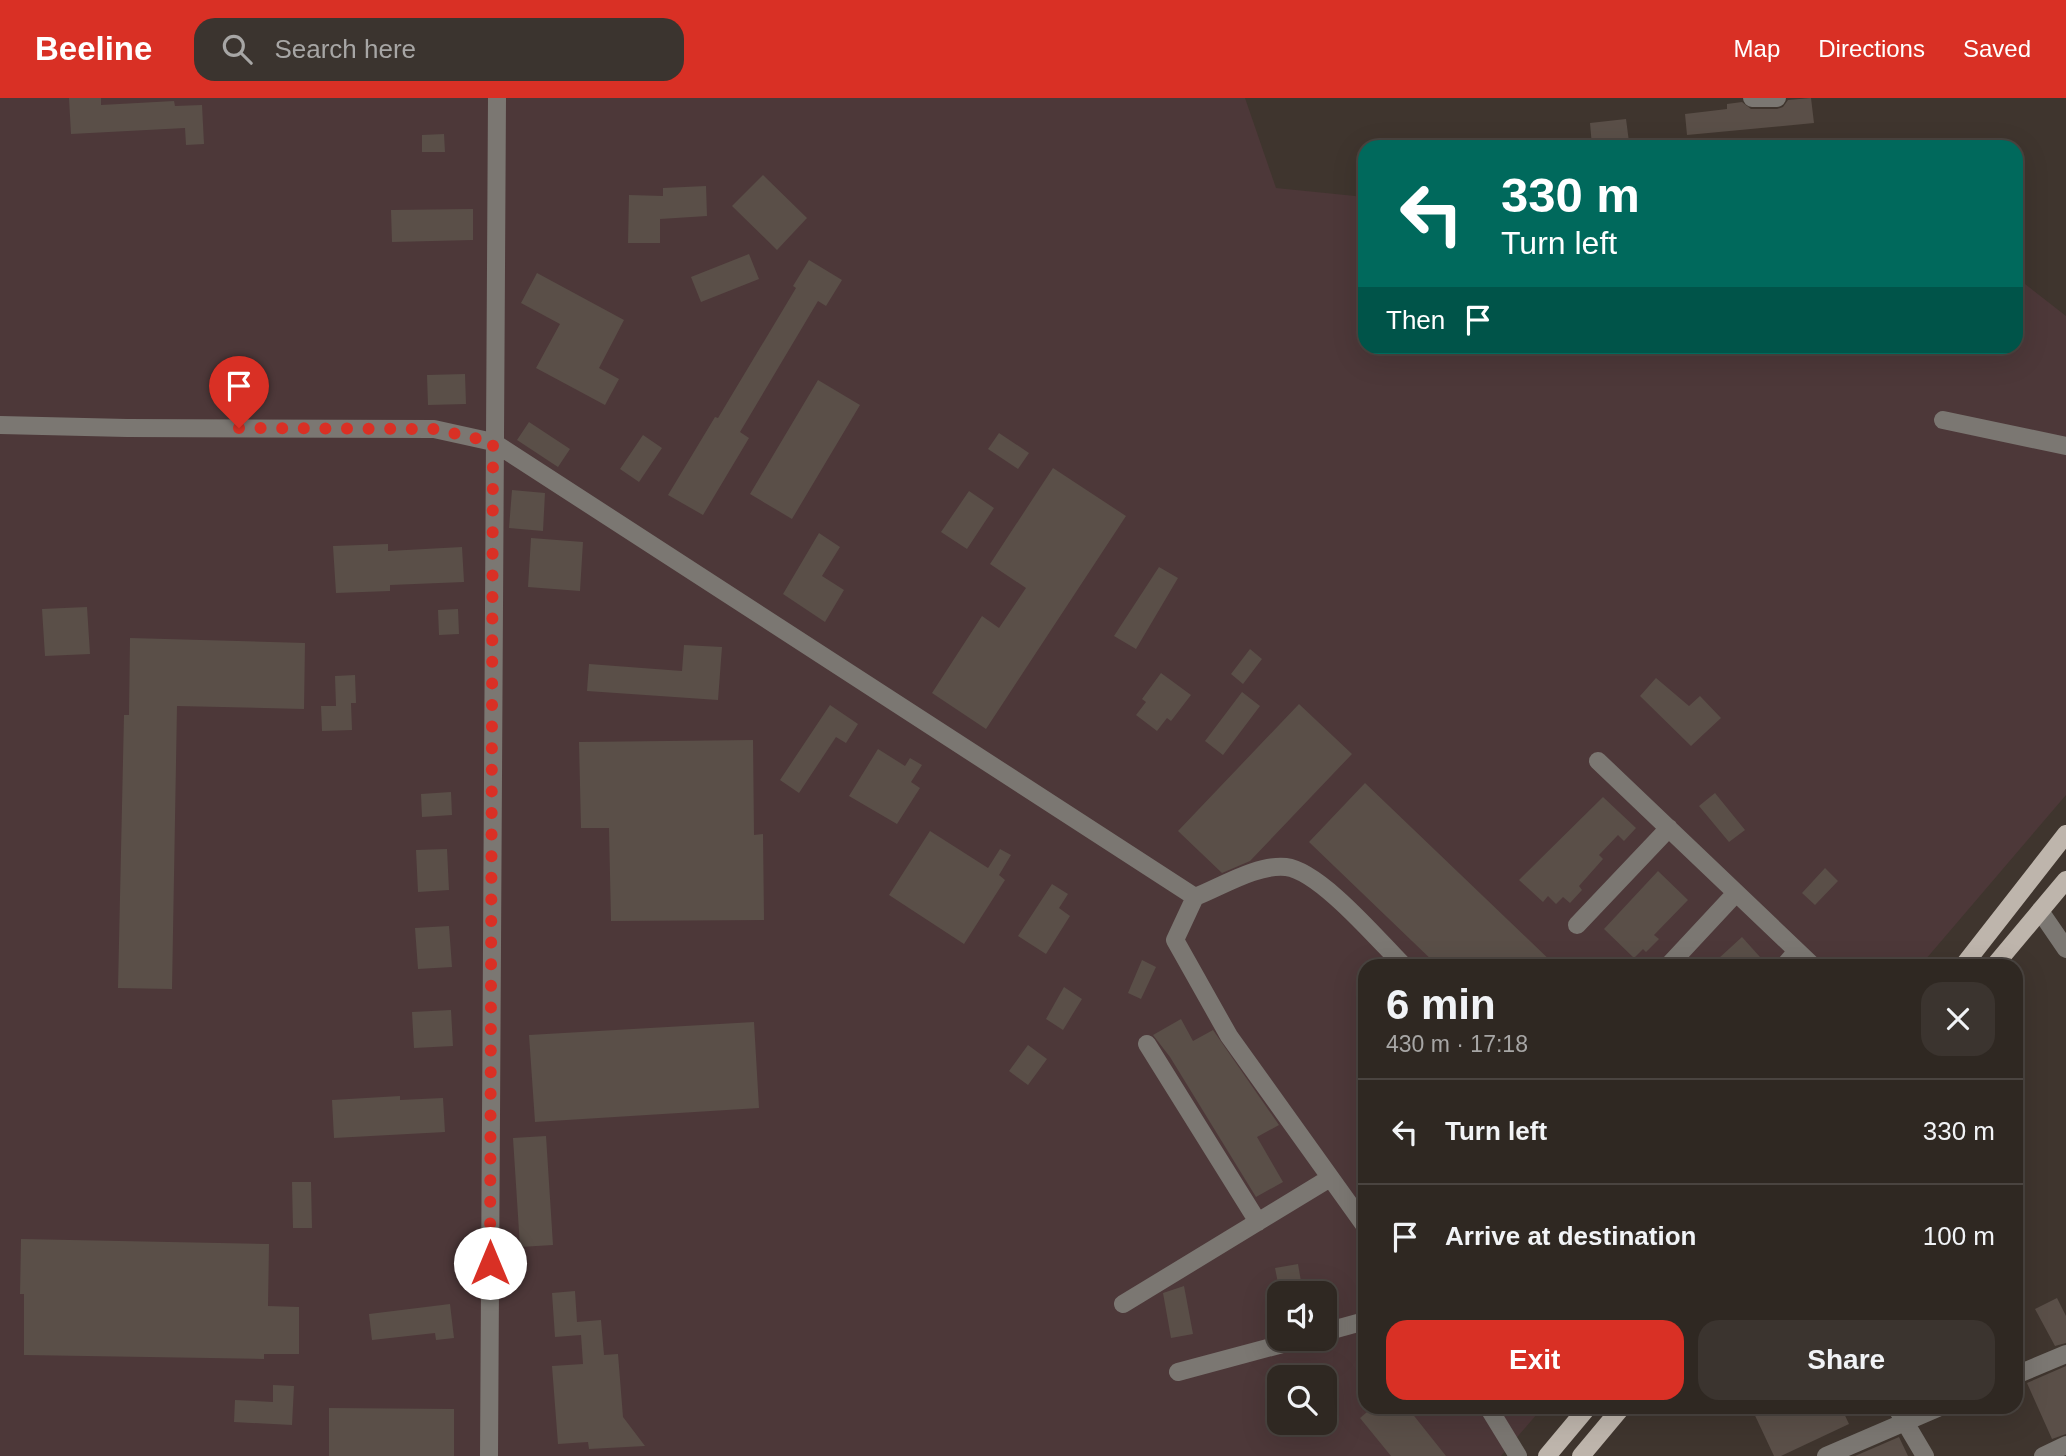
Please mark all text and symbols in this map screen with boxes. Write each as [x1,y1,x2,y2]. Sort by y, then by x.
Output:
search box [194,18,684,81]
text: Beeline [35,30,152,67]
icon: search [218,30,256,68]
text: Search here [274,34,416,64]
text: Map [1734,35,1780,62]
text: Directions [1818,35,1925,62]
text: Saved [1963,35,2031,62]
icon: left [1386,168,1477,259]
text: 330 m [1501,168,1640,222]
text: Turn left [1501,225,1617,261]
icon: arrive [1459,301,1497,339]
text: Then [1386,305,1445,335]
pin [209,356,269,428]
icon: arrive [220,367,258,405]
text: 6 min [1386,981,1496,1028]
button: close [1921,982,1995,1056]
text: 430 m · 17:18 [1386,1031,1528,1057]
icon: left [1386,1113,1424,1151]
text: Turn left [1445,1116,1547,1146]
text: 330 m [1923,1116,1995,1146]
icon: arrive [1386,1218,1424,1256]
text: Arrive at destination [1445,1221,1696,1251]
text: 100 m [1923,1221,1995,1251]
position arrow [453,1226,527,1300]
map controls [1267,1281,1337,1435]
button: sound [1267,1281,1337,1351]
button: Exit [1386,1320,1684,1400]
button: Share [1698,1320,1995,1400]
button: search [1267,1365,1337,1435]

